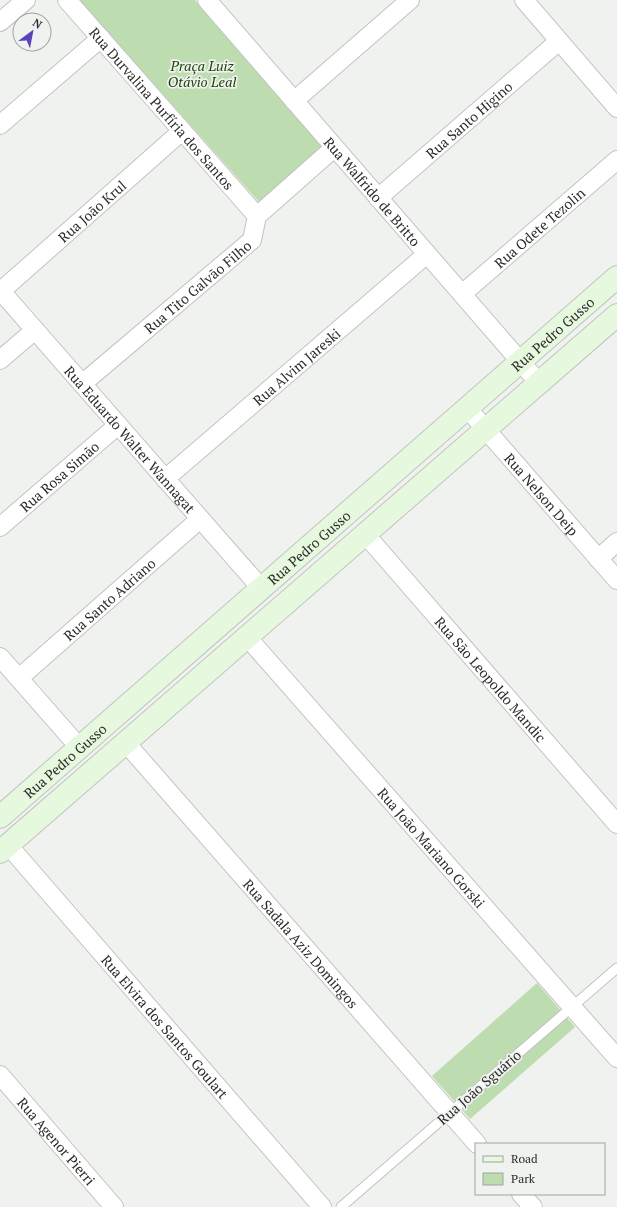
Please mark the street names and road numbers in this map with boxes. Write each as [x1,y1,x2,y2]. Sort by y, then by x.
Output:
street label: Rua Durvalina Purfíria dos Santos [86,23,239,193]
street label: Rua Santo Higino [421,76,516,162]
street label: Rua Walfrido de Britto [320,132,426,250]
street label: Rua João Krul [54,176,130,246]
street label: Rua Odete Tezolin [490,182,589,272]
street label: Rua Tito Galvão Filho [140,235,255,337]
street label: Rua Pedro Gusso [507,292,598,375]
street label: Rua Alvim Jareski [248,323,344,409]
street label: Rua Eduardo Walter Wannagat [61,361,201,517]
street label: Rua Rosa Simão [15,436,103,516]
street label: Rua Nelson Deip [501,449,583,539]
street label: Rua Pedro Gusso [263,505,354,588]
street label: Rua Santo Adriano [59,553,159,644]
street label: Rua São Leopoldo Mandic [431,612,551,746]
street label: Rua Pedro Gusso [19,719,110,802]
street label: Rua João Mariano Gorski [374,783,490,911]
street label: Rua Sadala Aziz Domingos [239,875,363,1012]
street label: Rua Elvira dos Santos Goulart [98,950,233,1103]
street label: Rua João Sguário [433,1045,525,1129]
street label: Rua Agenor Pierri [14,1093,100,1189]

